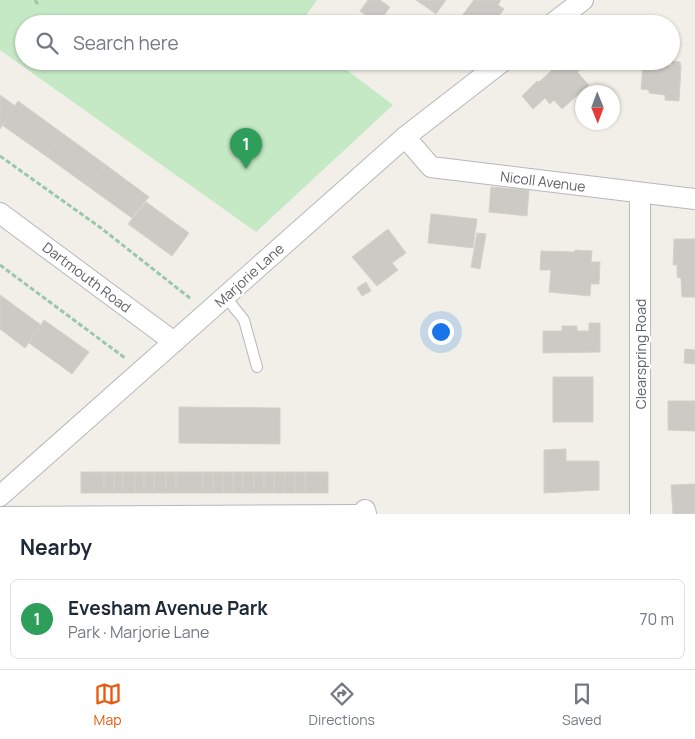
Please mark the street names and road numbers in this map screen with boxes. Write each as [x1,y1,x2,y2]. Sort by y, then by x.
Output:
street label: Nicoll Avenue [499,166,587,196]
street label: Dartmouth Road [39,237,135,317]
street label: Marjorie Lane [210,239,288,311]
street label: Clearspring Road [631,299,650,409]

